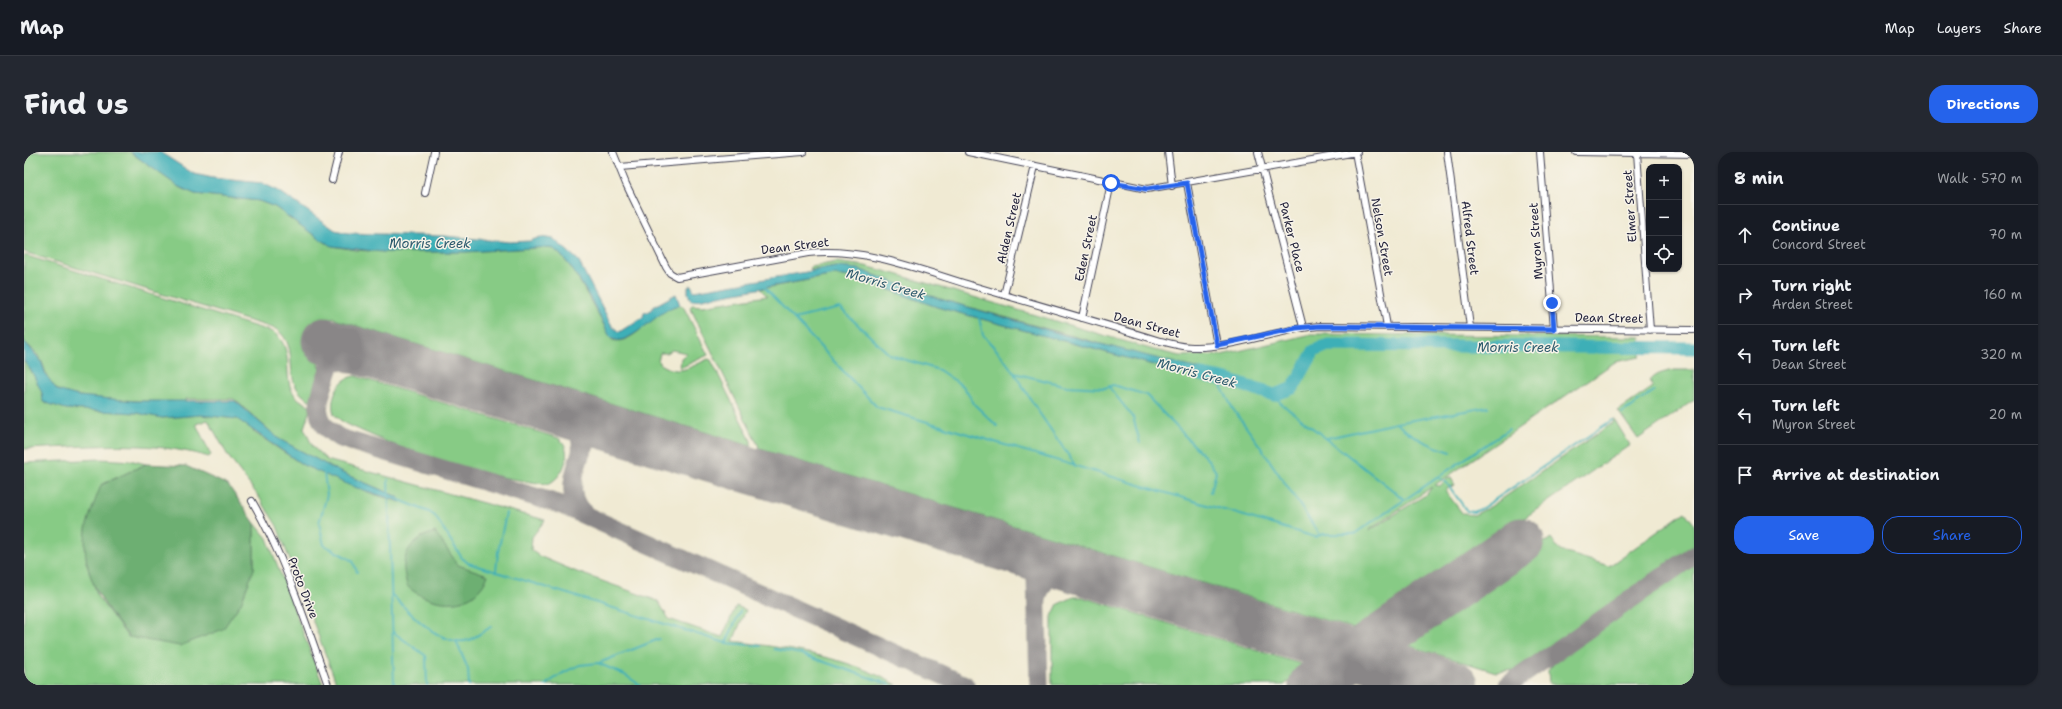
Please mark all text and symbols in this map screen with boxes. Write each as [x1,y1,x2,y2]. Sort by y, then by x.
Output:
text: Map [20,15,64,40]
text: Map [1885,19,1915,37]
text: Layers [1937,19,1981,37]
text: Share [2003,19,2042,37]
text: Find us [24,85,129,123]
button: Directions [1929,85,2038,123]
map controls [1646,164,1682,272]
button: + [1646,164,1682,200]
text: 8 min [1734,167,1784,189]
street label: Elmer Street [1619,169,1641,243]
text: Walk · 570 m [1937,170,2022,187]
route start [1102,174,1120,192]
street label: Alden Street [993,191,1025,265]
street label: Nelson Street [1367,197,1397,277]
street label: Parker Place [1275,200,1309,274]
street label: Alfred Street [1457,200,1483,276]
button: − [1646,200,1682,236]
street label: Myron Street [1525,202,1547,280]
street label: Eden Street [1071,213,1101,283]
text: Continue [1772,216,1840,236]
icon: ahead [1734,224,1756,246]
text: 70 m [1988,226,2022,243]
street label: Dean Street [760,234,830,258]
water label: Morris Creek [389,235,471,252]
button: locate [1646,236,1682,272]
text: Concord Street [1772,236,1866,253]
water label: Morris Creek [844,265,928,304]
text: Turn right [1772,276,1852,296]
icon: right [1734,284,1756,306]
text: 160 m [1984,286,2022,303]
route end [1543,294,1561,312]
text: Arden Street [1772,296,1853,313]
street label: Dean Street [1112,308,1182,342]
street label: Dean Street [1575,309,1643,327]
text: Turn left [1772,336,1840,356]
water label: Morris Creek [1477,339,1559,356]
icon: left [1734,344,1756,366]
text: 320 m [1980,346,2022,363]
water label: Morris Creek [1155,354,1239,392]
text: Dean Street [1772,356,1846,373]
text: Turn left [1772,396,1840,416]
icon: left [1734,404,1756,426]
text: 20 m [1989,406,2022,423]
text: Myron Street [1772,416,1856,433]
icon: arrive [1734,464,1756,486]
text: Arrive at destination [1772,465,1940,485]
button: Save [1734,516,1874,554]
button: Share [1882,516,2022,554]
street label: Proto Drive [284,555,322,621]

